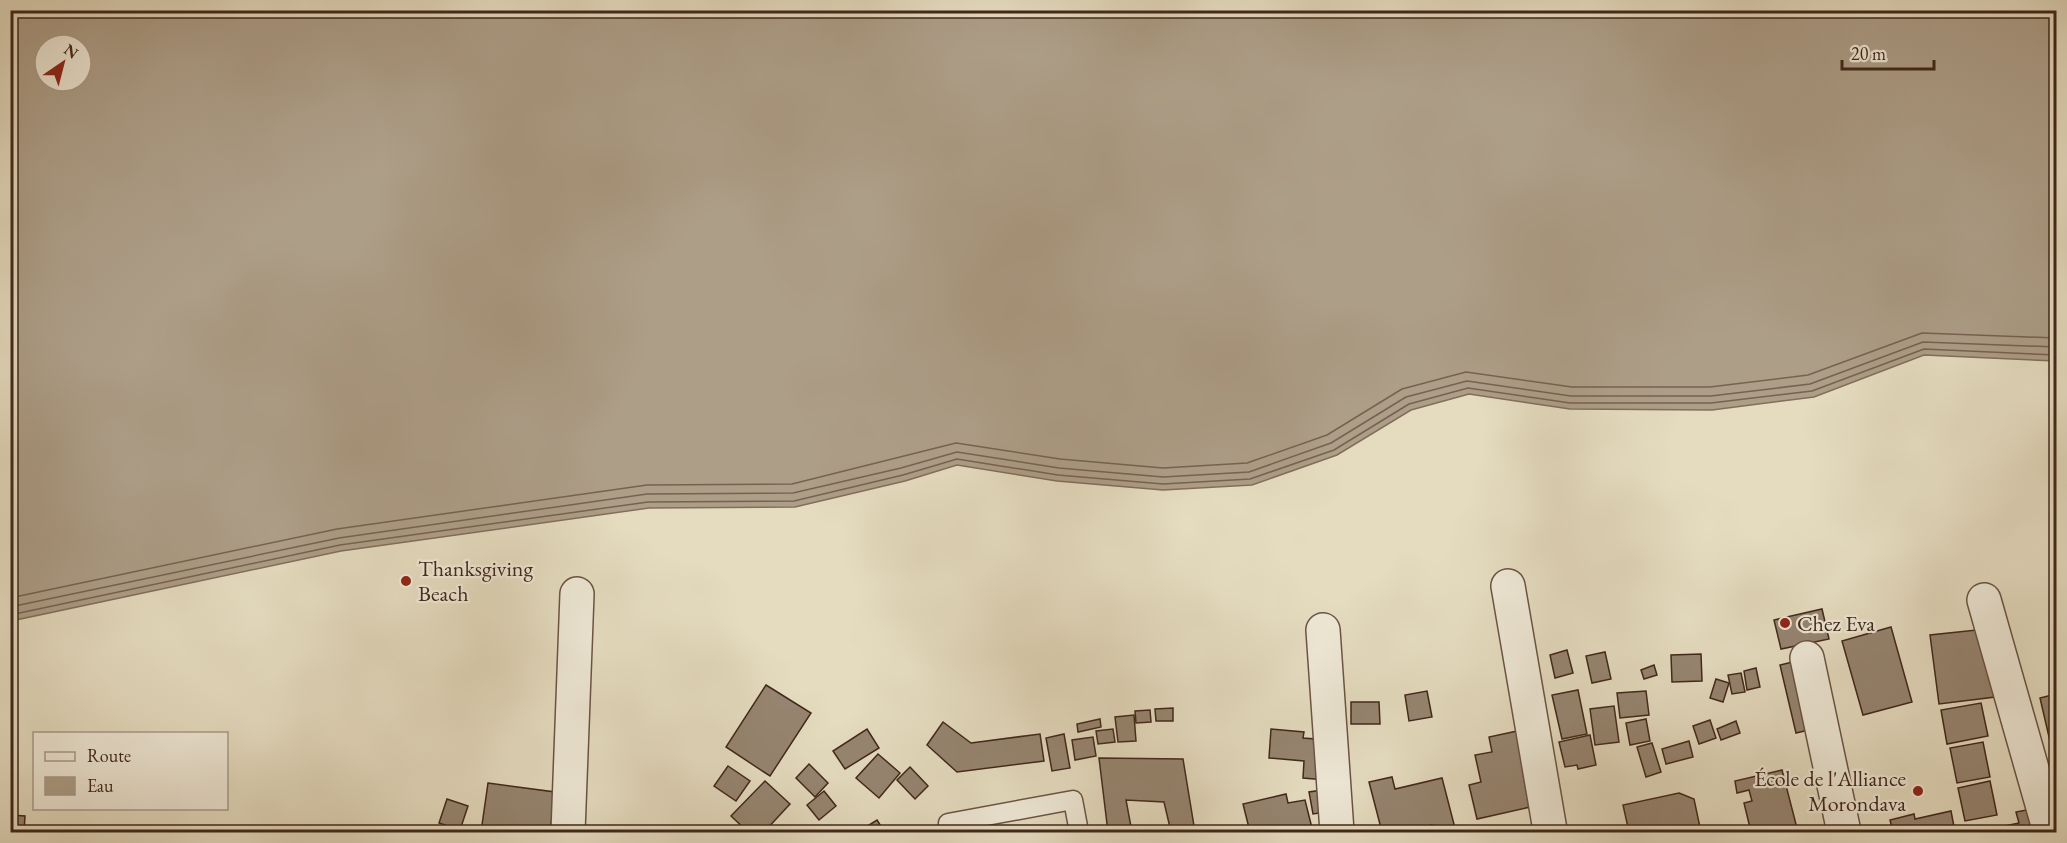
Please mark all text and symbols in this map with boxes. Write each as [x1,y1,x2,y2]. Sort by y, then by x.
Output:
north arrow [33,33,93,93]
scale bar [1842,33,1934,71]
text: N [60,39,83,63]
text: 20 m [1851,42,1886,65]
place label: Thanksgiving Beach [418,554,533,608]
marker: Thanksgiving Beach [399,574,413,588]
place label: Chez Eva [1797,609,1875,638]
marker: Chez Eva [1778,616,1792,630]
legend [33,732,228,810]
text: Route [87,744,131,767]
place label: École de l'Alliance Morondava [1754,764,1906,818]
text: Eau [87,774,114,797]
marker: École de l'Alliance Morondava [1911,784,1925,798]

